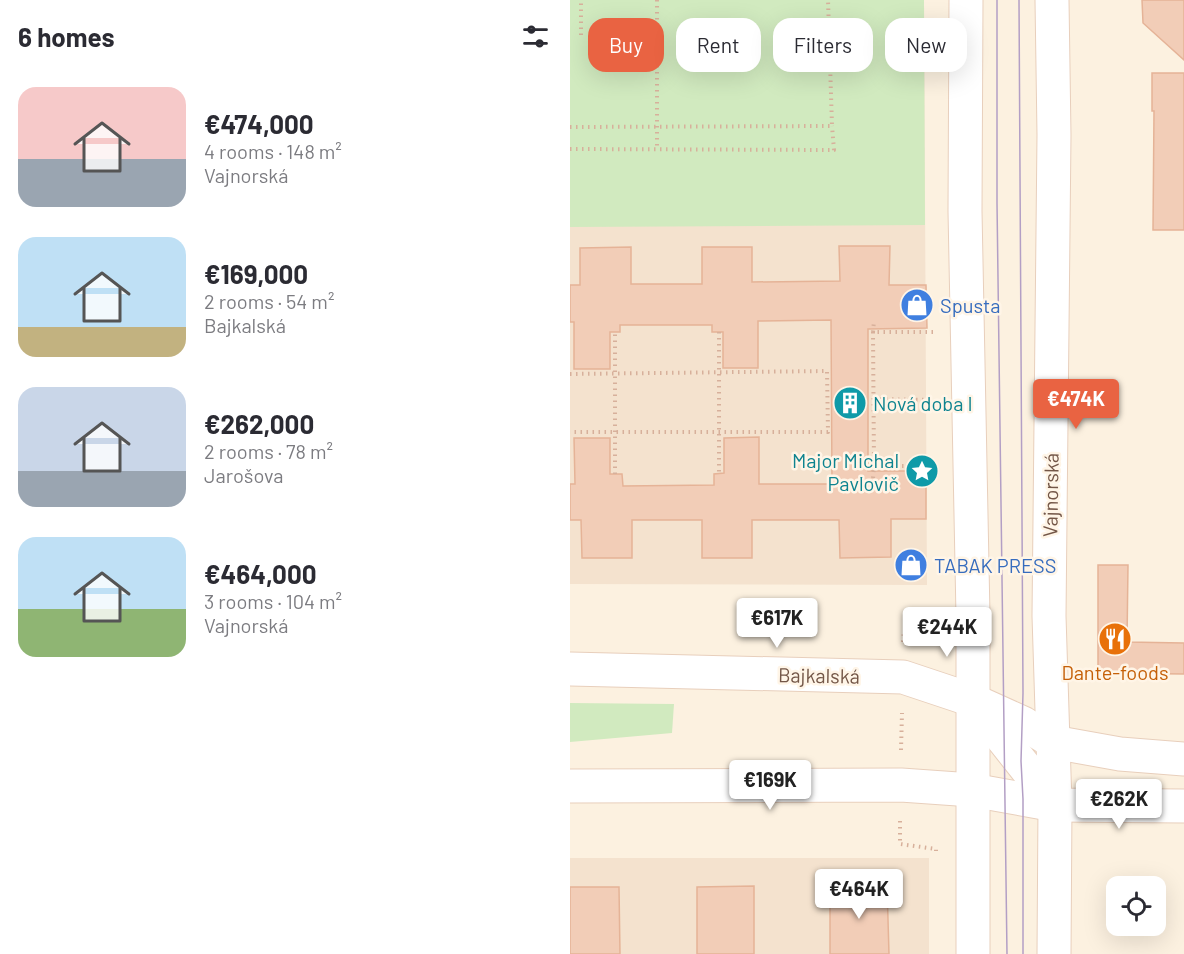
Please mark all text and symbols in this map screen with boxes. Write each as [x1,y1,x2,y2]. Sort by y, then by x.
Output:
chip: Buy [588,18,664,72]
chip: Rent [676,18,761,72]
chip: Filters [773,18,873,72]
chip: New [885,18,967,72]
icon: filters [519,20,552,53]
text: 6 homes [18,21,115,52]
text: €474,000 [204,108,314,139]
icon: home [66,111,138,183]
text: 4 rooms · 148 m² [204,139,342,163]
text: Vajnorská [204,163,288,187]
text: €169,000 [204,258,308,289]
icon: home [66,261,138,333]
shop icon: Spusta [899,287,935,323]
text: 2 rooms · 54 m² [204,289,334,313]
place label: Spusta [940,293,1001,317]
text: Bajkalská [204,313,286,337]
pin: €474K [1034,379,1118,430]
building icon: Nová doba I [832,385,868,421]
text: €474K [1047,386,1105,410]
place label: Nová doba I [873,391,973,415]
text: €262,000 [204,408,314,439]
icon: home [66,411,138,483]
text: 2 rooms · 78 m² [204,439,333,463]
place label: Major Michal Pavlovič [792,448,899,495]
place icon: Major Michal Pavlovič [904,453,940,489]
street label: Vajnorská [1037,453,1063,537]
text: Jarošova [204,463,284,487]
shop icon: TABAK PRESS [893,547,929,583]
place label: TABAK PRESS [934,553,1056,577]
text: €464,000 [204,558,317,589]
icon: home [66,561,138,633]
text: 3 rooms · 104 m² [204,589,342,613]
pin: €617K [735,598,819,649]
text: €617K [751,605,803,629]
pin: €244K [905,607,989,658]
text: Vajnorská [204,613,288,637]
text: €244K [917,614,977,638]
restaurant icon: Dante-foods [1097,621,1133,657]
place label: Dante-foods [1061,660,1169,684]
street label: Bajkalská [778,662,860,688]
pin: €169K [728,760,812,811]
text: €169K [743,767,797,791]
pin: €262K [1077,779,1161,830]
text: €262K [1090,786,1148,810]
pin: €464K [817,869,901,920]
text: €464K [829,876,889,900]
map controls [1106,876,1166,936]
button: locate [1106,876,1166,936]

